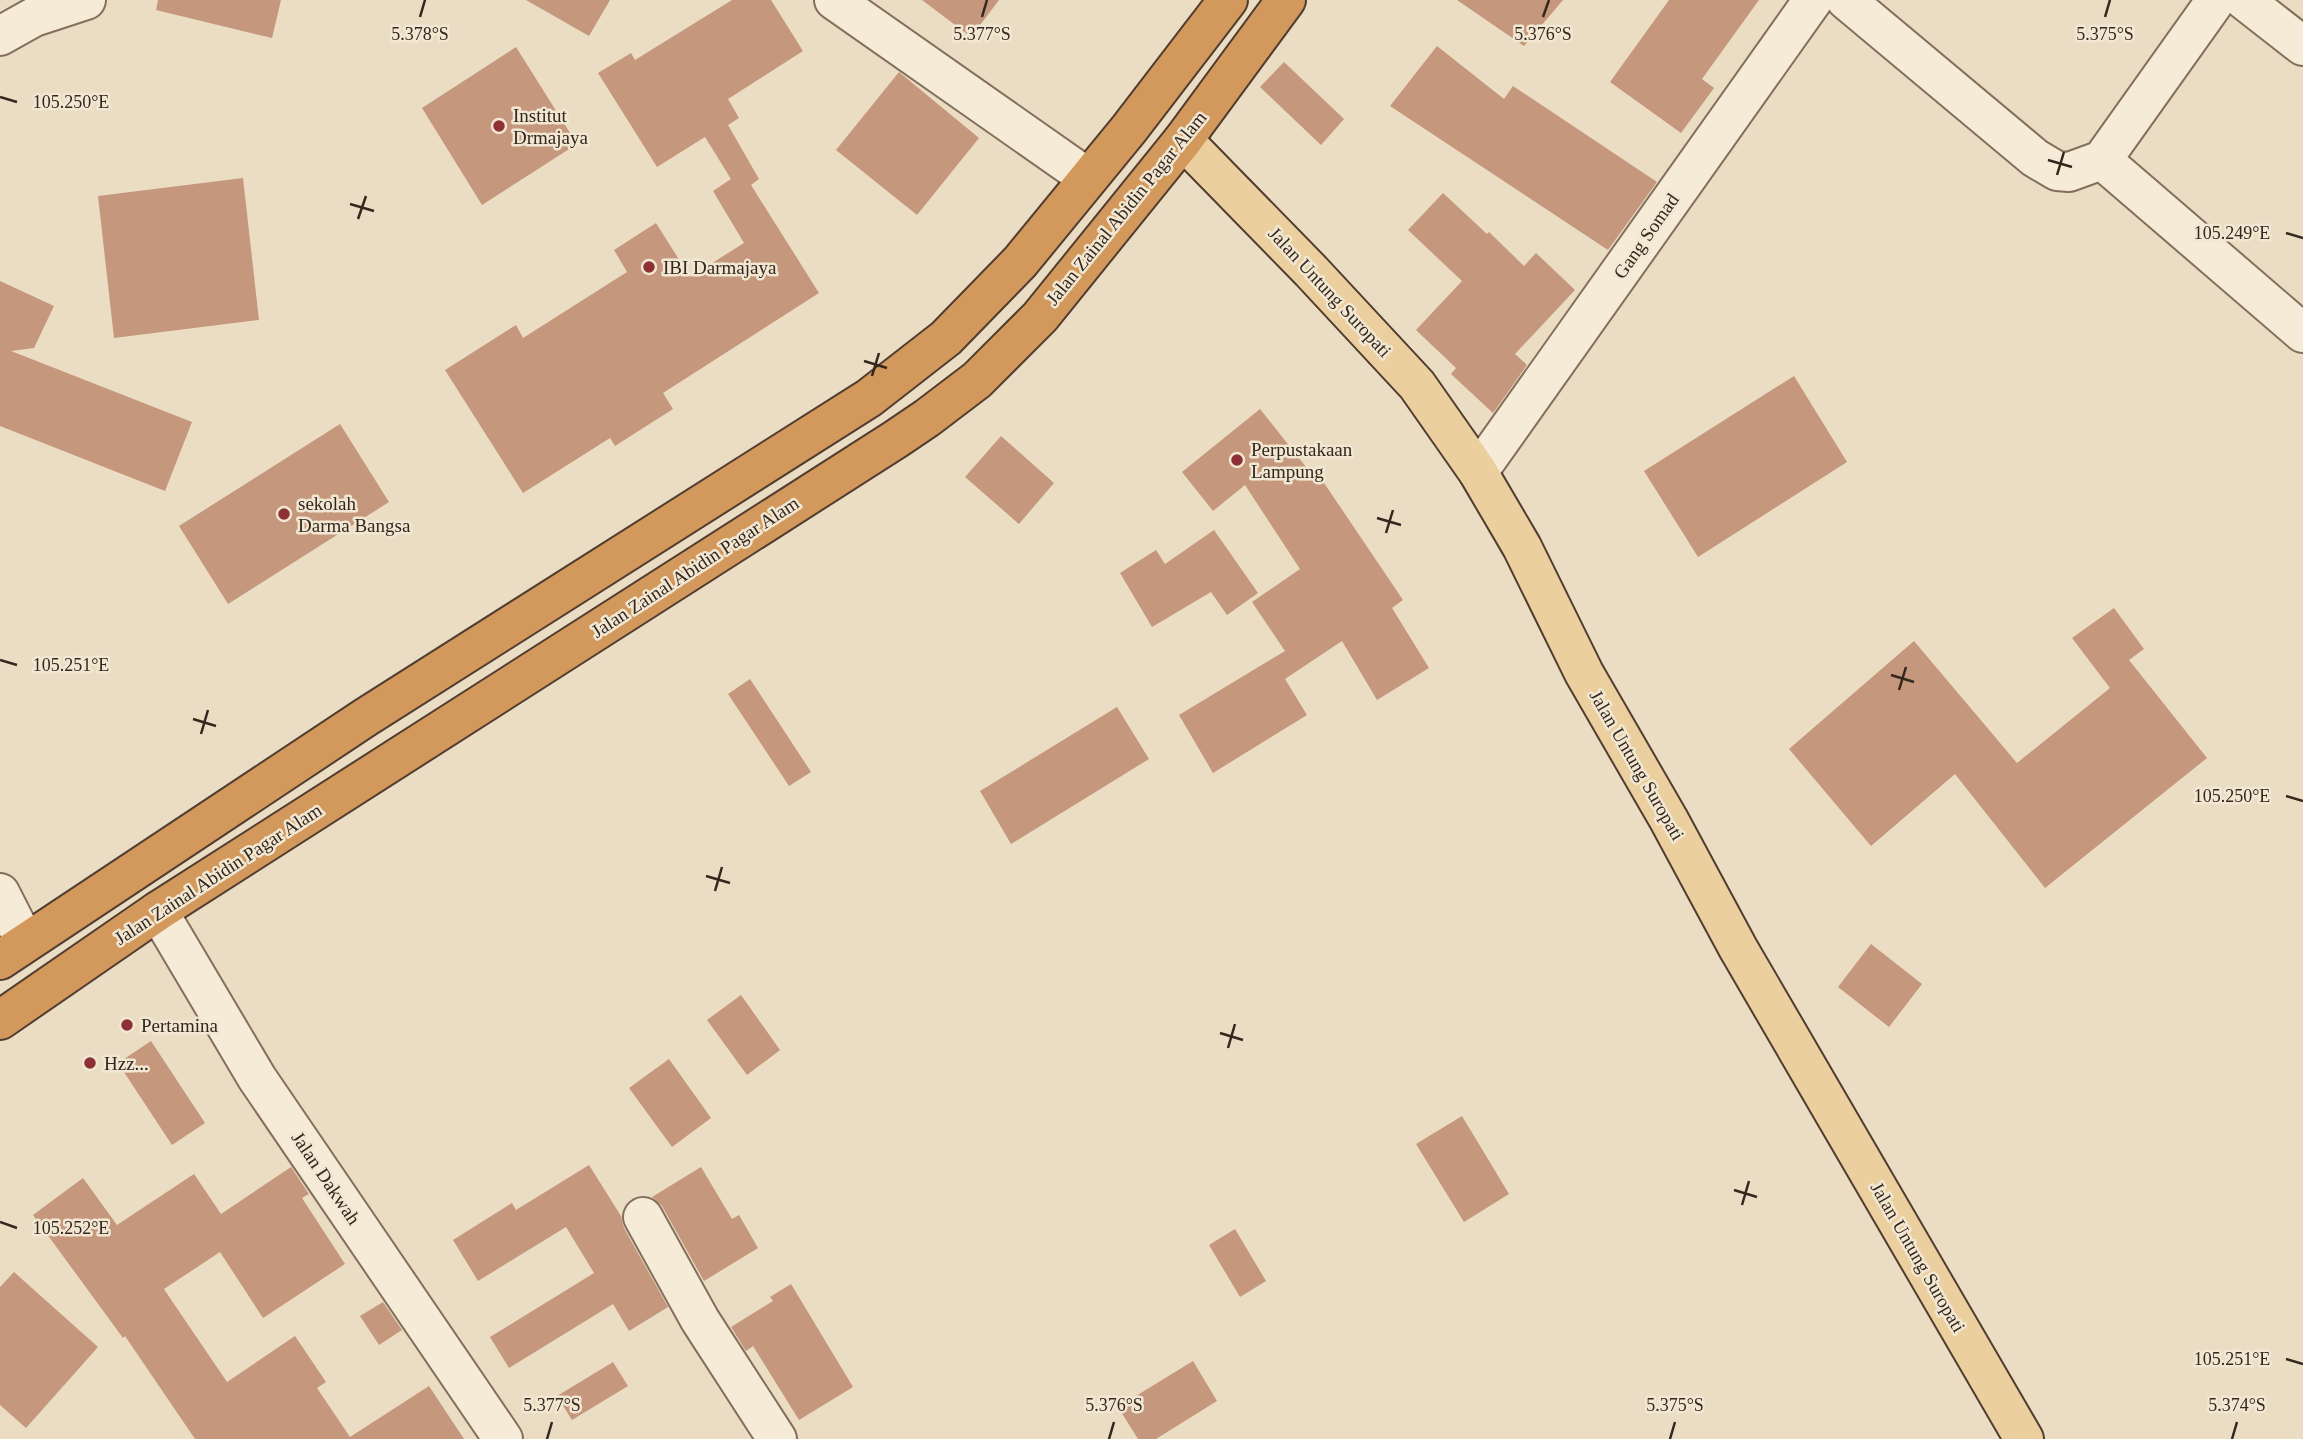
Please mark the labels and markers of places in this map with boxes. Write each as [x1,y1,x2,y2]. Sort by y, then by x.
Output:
place label: Institut Drmajaya [513,105,588,148]
marker: Institut Drmajaya [491,118,507,134]
place label: IBI Darmajaya [663,257,777,278]
marker: IBI Darmajaya [641,259,657,275]
place label: Perpustakaan Lampung [1251,439,1353,482]
marker: Perpustakaan Lampung [1229,452,1245,468]
place label: sekolah Darma Bangsa [298,493,411,536]
marker: sekolah Darma Bangsa [276,506,292,522]
place label: Pertamina [141,1015,219,1036]
marker: Pertamina [119,1017,135,1033]
place label: Hzz... [104,1053,149,1074]
marker: Hzz... [82,1055,98,1071]

